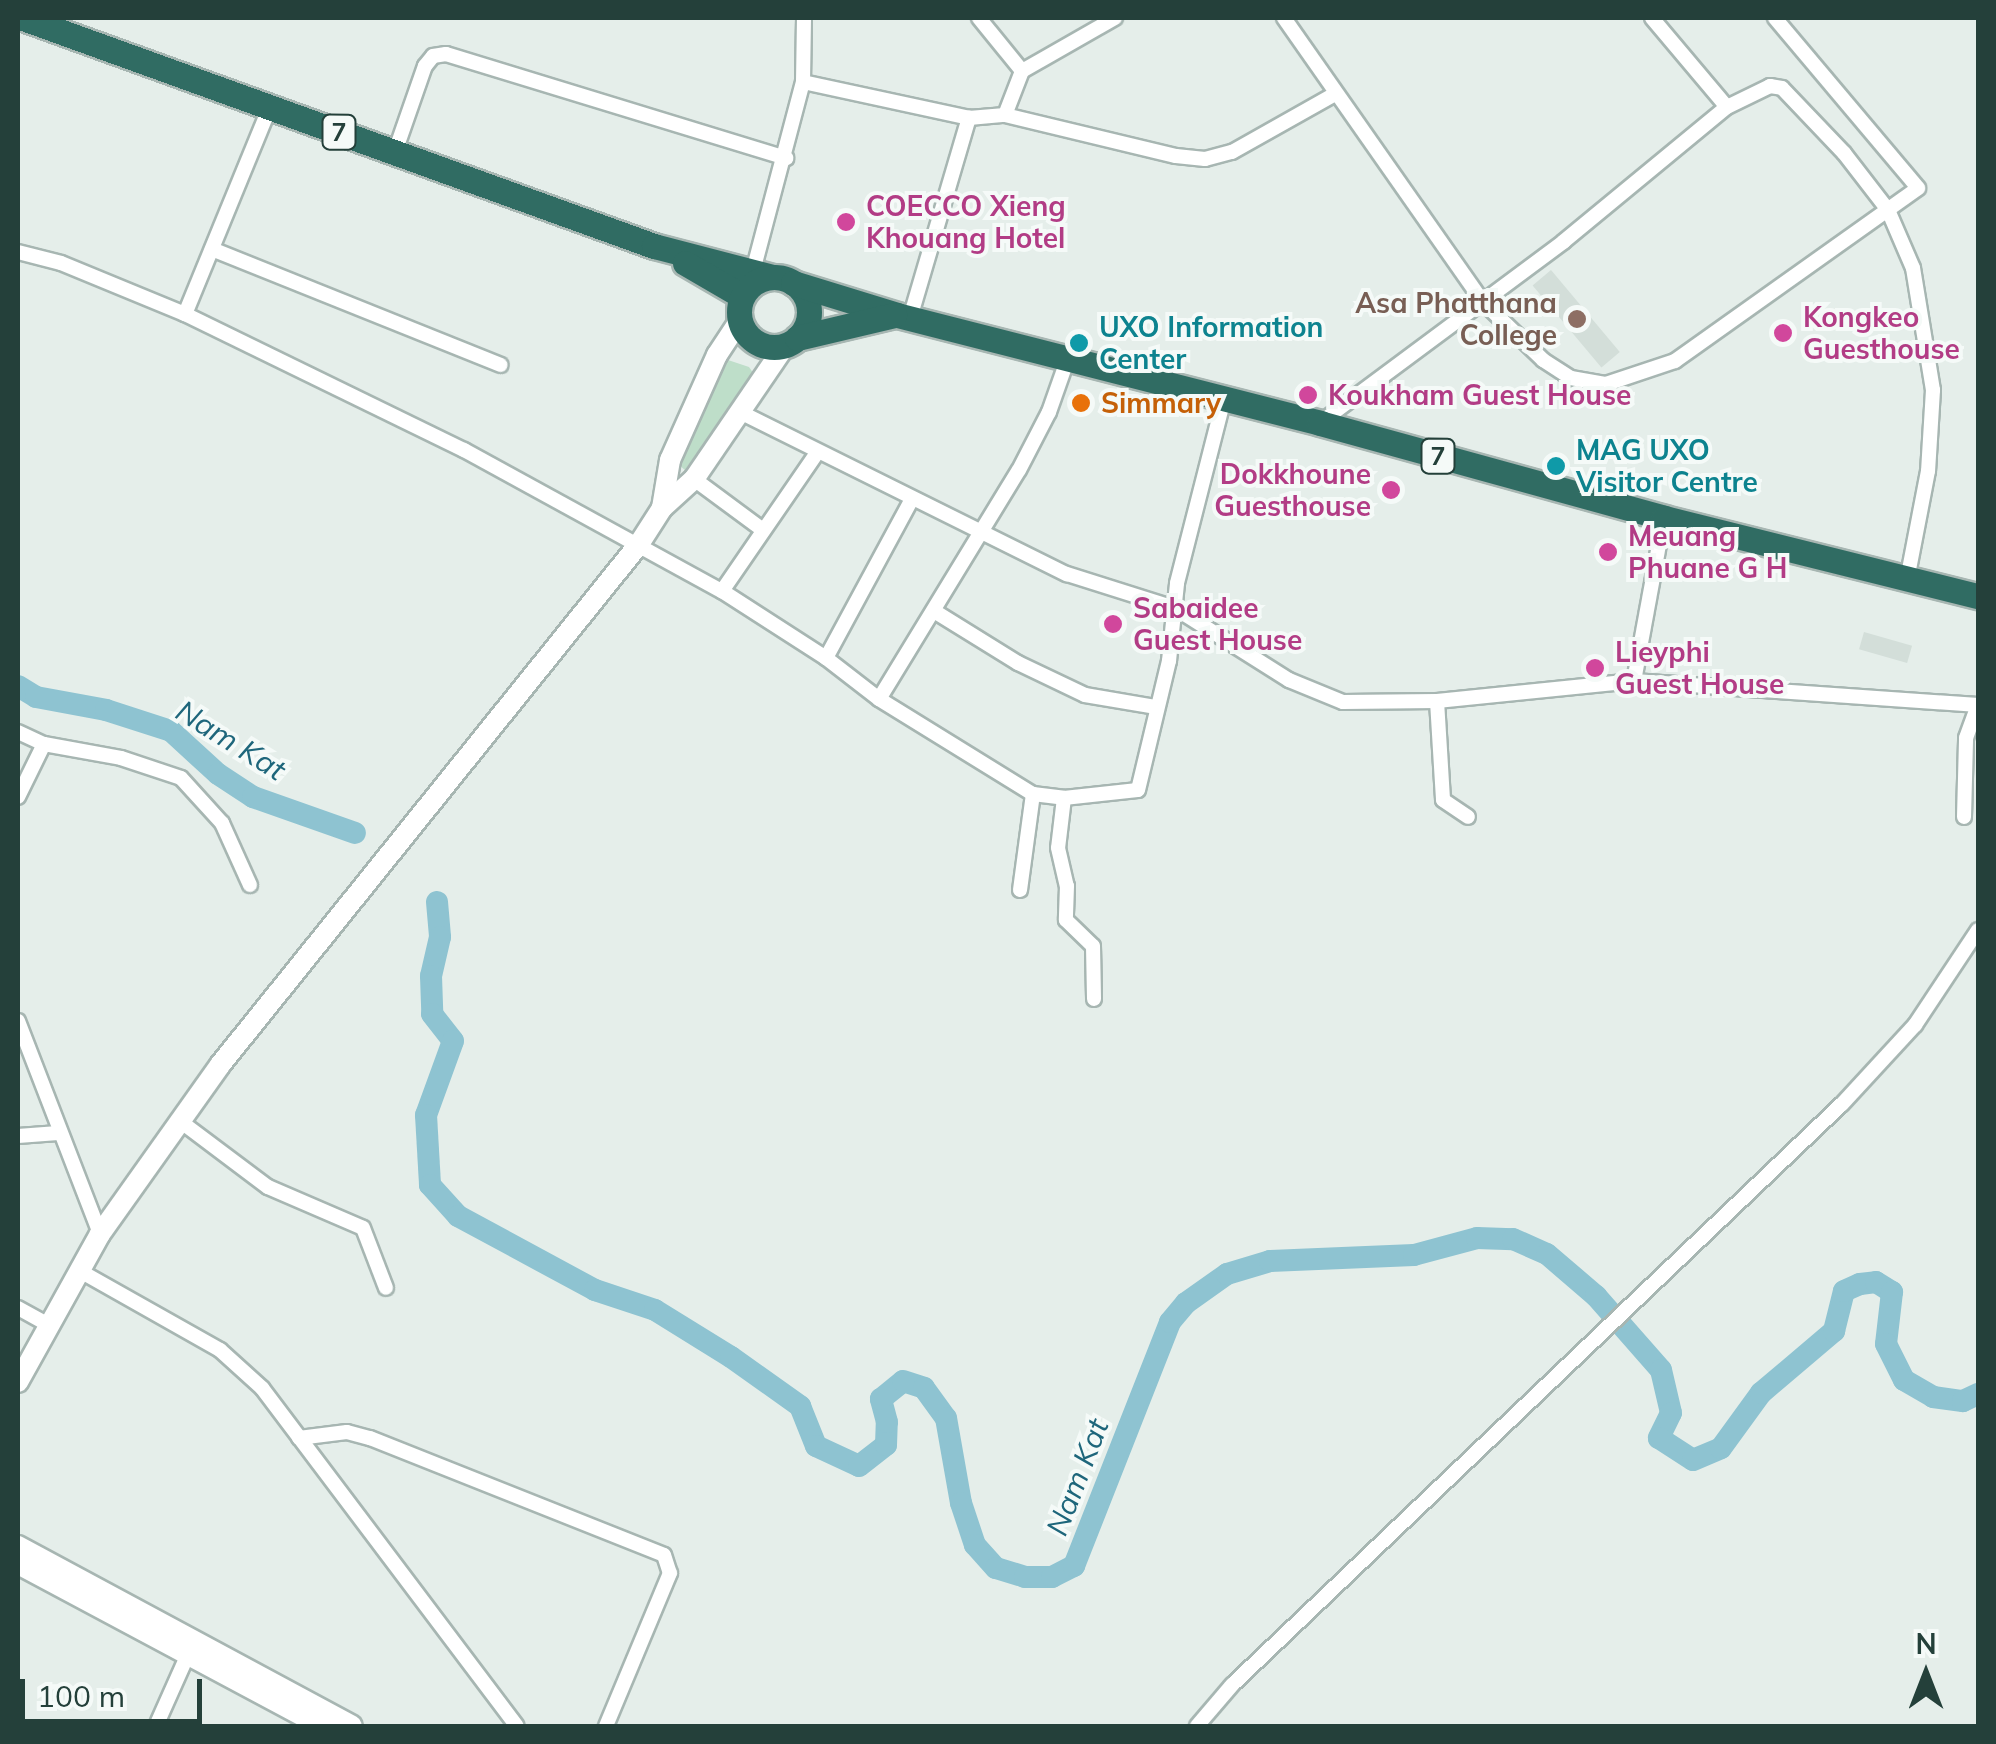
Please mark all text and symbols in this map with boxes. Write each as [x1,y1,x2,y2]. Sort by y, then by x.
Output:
road number: 7 [322,112,356,152]
place label: COECCO Xieng Khouang Hotel [866,189,1066,255]
marker: COECCO Xieng Khouang Hotel [835,211,857,233]
place label: Asa Phatthana College [1355,286,1557,352]
place label: Kongkeo Guesthouse [1803,300,1960,366]
marker: Asa Phatthana College [1566,308,1588,330]
place label: UXO Information Center [1099,310,1323,376]
marker: Kongkeo Guesthouse [1772,322,1794,344]
marker: UXO Information Center [1068,332,1090,354]
place label: Koukham Guest House [1328,378,1631,412]
marker: Koukham Guest House [1297,384,1319,406]
place label: Simmary [1101,386,1221,420]
marker: Simmary [1070,392,1092,414]
place label: MAG UXO Visitor Centre [1576,433,1758,499]
road number: 7 [1420,436,1456,476]
marker: MAG UXO Visitor Centre [1545,455,1567,477]
place label: Dokkhoune Guesthouse [1214,457,1371,523]
marker: Dokkhoune Guesthouse [1380,479,1402,501]
place label: Meuang Phuane G H [1628,519,1788,585]
marker: Meuang Phuane G H [1597,541,1619,563]
place label: Sabaidee Guest House [1133,591,1302,657]
marker: Sabaidee Guest House [1102,613,1124,635]
place label: Lieyphi Guest House [1615,635,1784,701]
marker: Lieyphi Guest House [1584,657,1606,679]
water label: Nam Kat [170,692,292,788]
water label: Nam Kat [1038,1414,1116,1540]
north arrow [1876,1624,1976,1724]
text: N [1915,1626,1937,1661]
scale bar [25,1659,208,1721]
text: 100 m [37,1677,125,1715]

